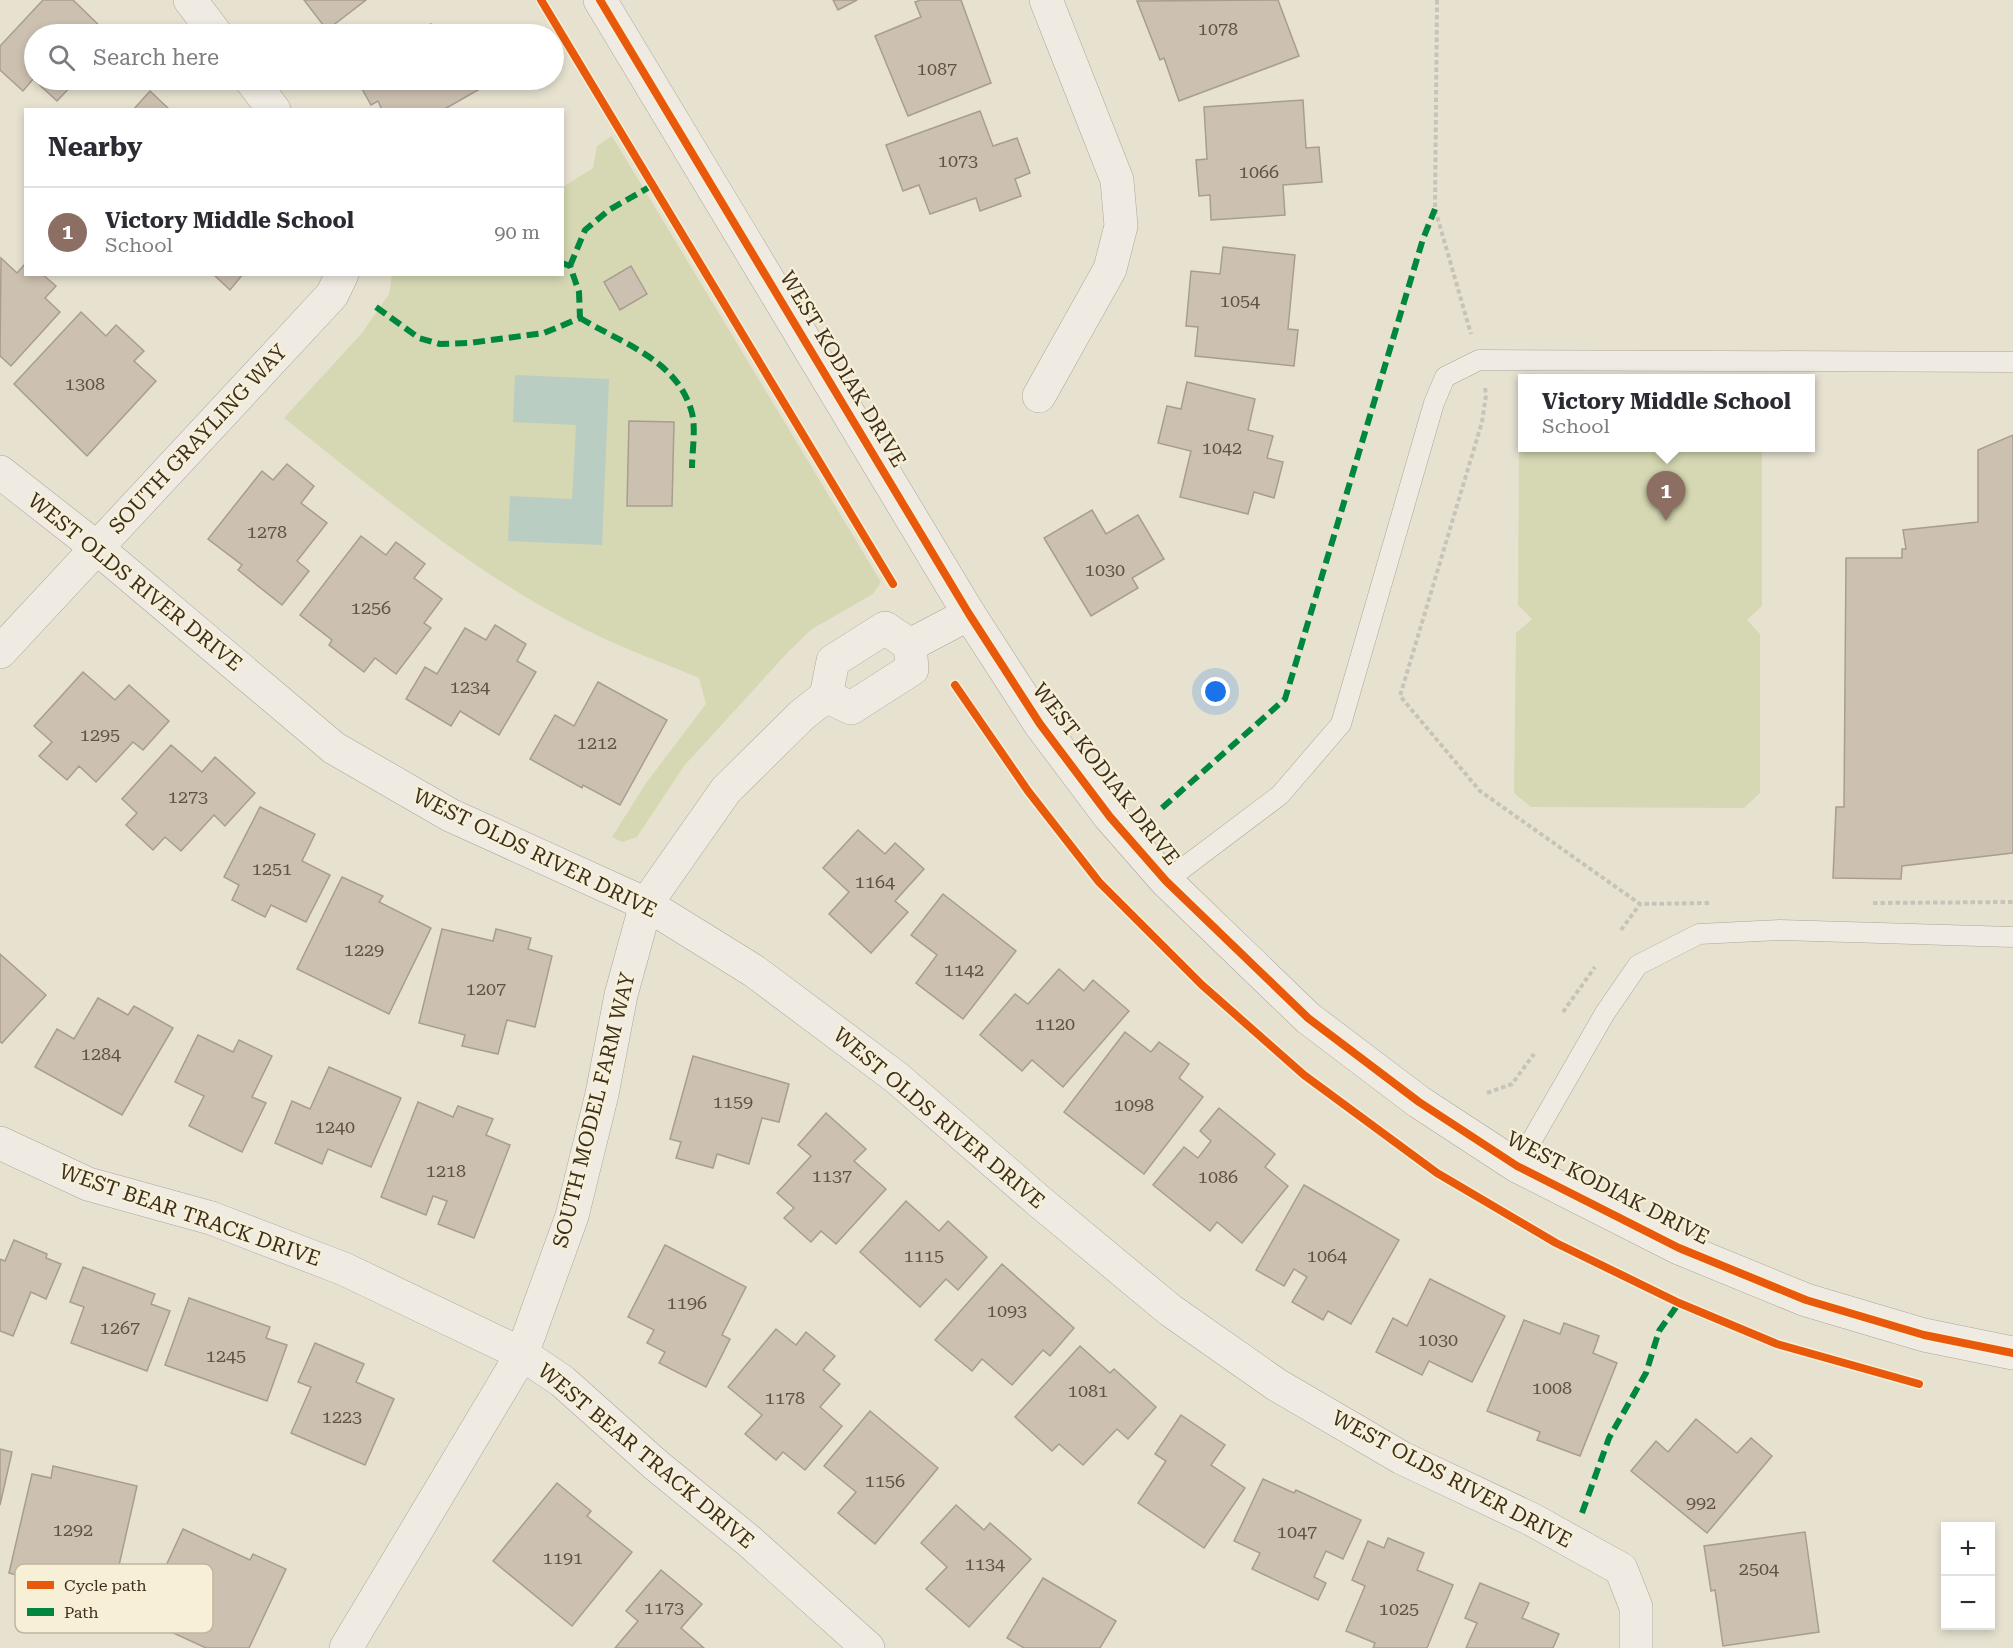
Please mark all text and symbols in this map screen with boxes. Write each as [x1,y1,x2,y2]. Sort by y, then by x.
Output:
house number: 1078 [1198,18,1238,39]
search box [24,24,564,90]
icon: search [45,41,78,74]
text: Search here [93,45,219,70]
house number: 1087 [917,58,957,79]
text: Nearby [48,132,142,162]
house number: 1073 [938,150,978,171]
house number: 1066 [1239,161,1279,182]
text: Victory Middle School [105,208,354,233]
text: 1 [62,220,73,244]
text: 90 m [494,220,540,244]
text: School [105,233,173,257]
street label: WEST KODIAK DRIVE [775,267,911,471]
house number: 1054 [1220,290,1260,311]
street label: SOUTH GRAYLING WAY [104,339,292,539]
house number: 1308 [65,373,105,394]
popup [1518,374,1815,452]
text: Victory Middle School [1542,389,1791,414]
text: School [1542,414,1610,438]
house number: 1042 [1202,437,1242,458]
pin: 1 [1646,472,1686,521]
street label: WEST OLDS RIVER DRIVE [23,488,247,676]
house number: 1278 [247,521,287,542]
house number: 1030 [1085,559,1125,580]
house number: 1256 [351,597,391,618]
house number: 1234 [450,676,490,697]
your location [1201,677,1230,706]
street label: WEST KODIAK DRIVE [1028,678,1184,870]
house number: 1295 [80,724,120,745]
house number: 1212 [577,732,617,753]
street label: WEST OLDS RIVER DRIVE [409,783,661,923]
house number: 1273 [168,786,208,807]
house number: 1251 [252,858,292,879]
house number: 1164 [855,871,895,892]
house number: 1229 [344,939,384,960]
house number: 1142 [944,959,984,980]
street label: SOUTH MODEL FARM WAY [548,969,640,1250]
house number: 1207 [466,978,506,999]
house number: 1120 [1035,1013,1075,1034]
street label: WEST OLDS RIVER DRIVE [828,1023,1050,1213]
house number: 1284 [81,1043,121,1064]
house number: 1159 [713,1091,753,1112]
house number: 1098 [1114,1094,1154,1115]
house number: 1240 [315,1116,355,1137]
street label: WEST KODIAK DRIVE [1503,1126,1713,1250]
street label: WEST BEAR TRACK DRIVE [56,1159,324,1271]
house number: 1218 [426,1160,466,1181]
house number: 1137 [812,1165,852,1186]
house number: 1086 [1198,1166,1238,1187]
house number: 1115 [904,1245,944,1266]
house number: 1064 [1307,1245,1347,1266]
house number: 1196 [667,1292,707,1313]
house number: 1093 [987,1300,1027,1321]
house number: 1267 [100,1317,140,1338]
house number: 1030 [1418,1329,1458,1350]
house number: 1245 [206,1345,246,1366]
street label: WEST BEAR TRACK DRIVE [533,1359,759,1553]
house number: 1008 [1532,1377,1572,1398]
house number: 1081 [1068,1380,1108,1401]
house number: 1178 [765,1387,805,1408]
street label: WEST OLDS RIVER DRIVE [1328,1405,1576,1553]
house number: 1223 [322,1406,362,1427]
house number: 1156 [865,1470,905,1491]
house number: 992 [1686,1492,1716,1513]
house number: 1292 [53,1519,93,1540]
house number: 1047 [1277,1521,1317,1542]
map controls [1941,1522,1995,1630]
button: + [1941,1522,1995,1576]
house number: 1191 [543,1547,583,1568]
house number: 1134 [965,1553,1005,1574]
house number: 2504 [1739,1558,1779,1579]
legend [15,1564,213,1633]
text: Cycle path [64,1576,147,1595]
button: − [1941,1576,1995,1630]
house number: 1173 [644,1597,684,1618]
house number: 1025 [1379,1598,1419,1619]
text: Path [64,1603,99,1622]

